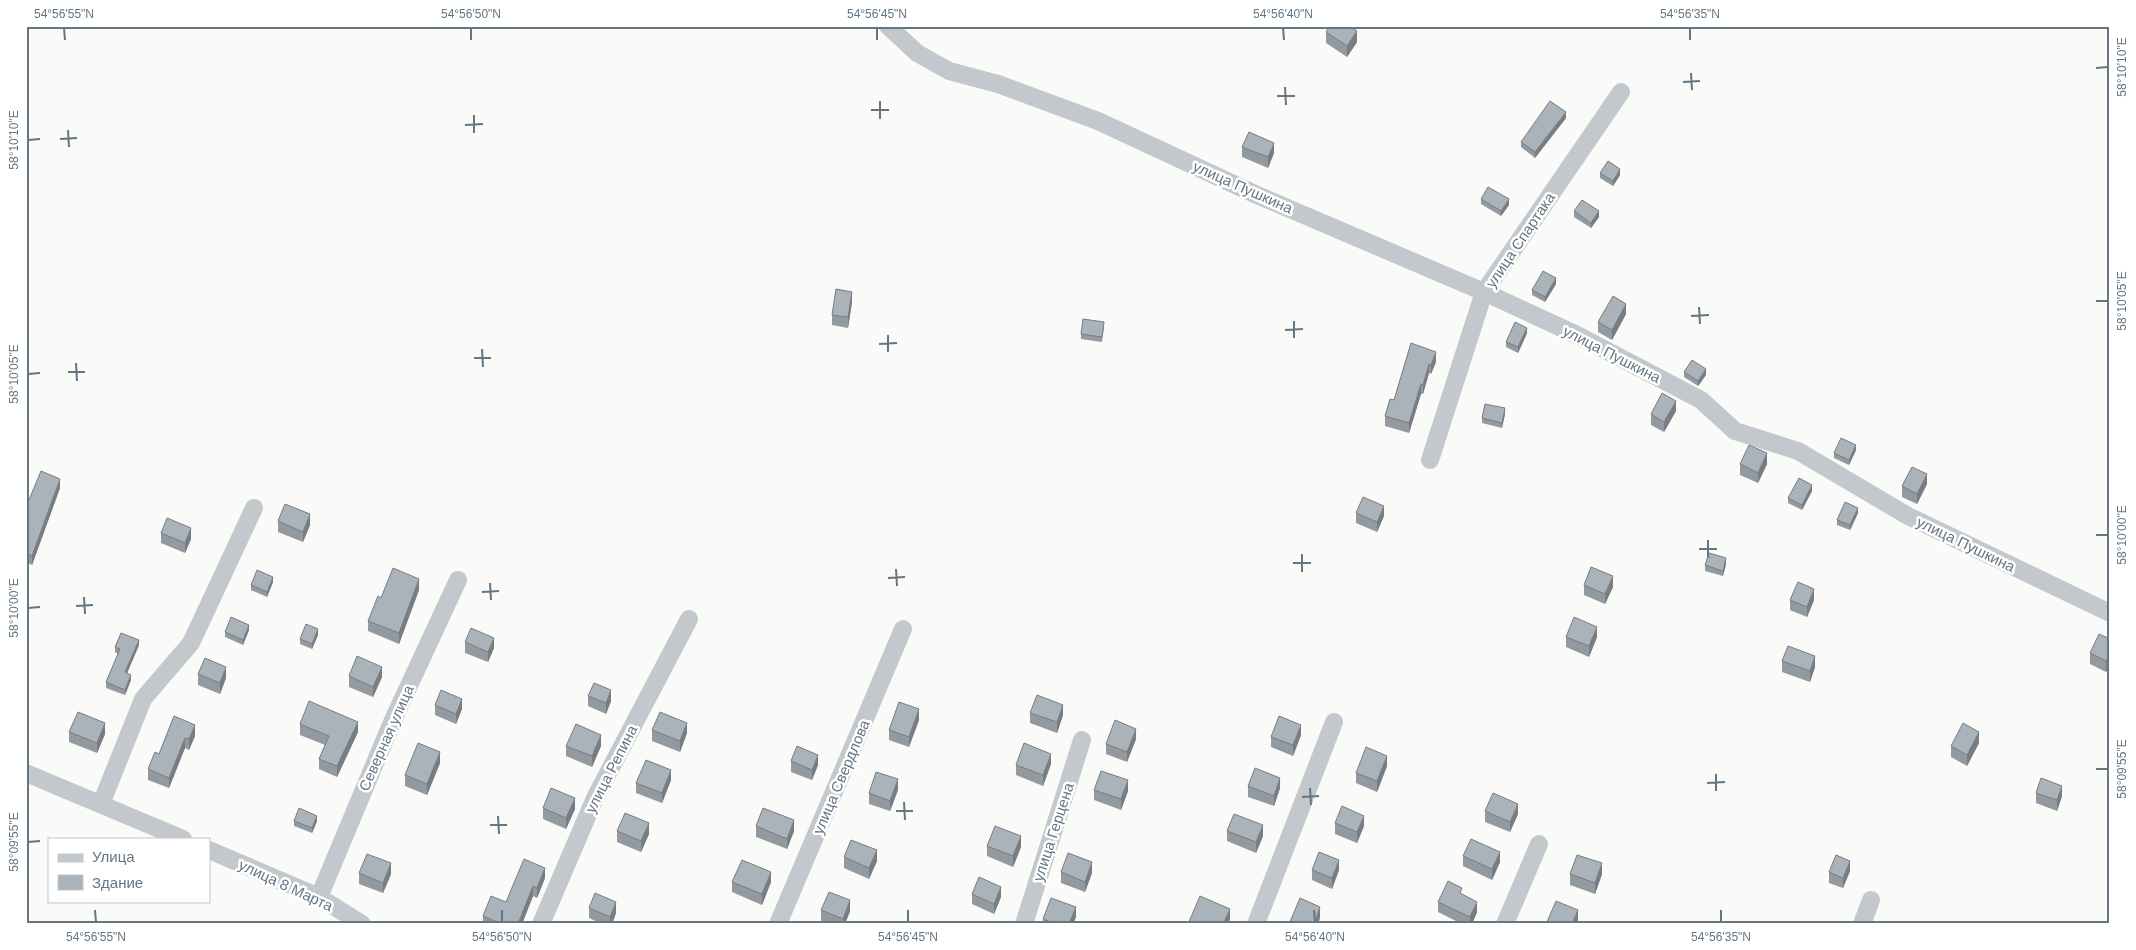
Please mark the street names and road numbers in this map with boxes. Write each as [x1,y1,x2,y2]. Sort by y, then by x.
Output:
street label: улица Пушкина [1191,157,1296,217]
street label: улица Спартака [1482,189,1558,291]
street label: улица Пушкина [1560,322,1664,386]
street label: улица Пушкина [1914,513,2019,575]
street label: Северная улица [355,682,417,793]
street label: улица Свердлова [809,717,873,837]
street label: улица Репина [582,722,641,816]
street label: улица Герцена [1029,780,1077,883]
street label: улица 8 Марта [236,856,336,915]

